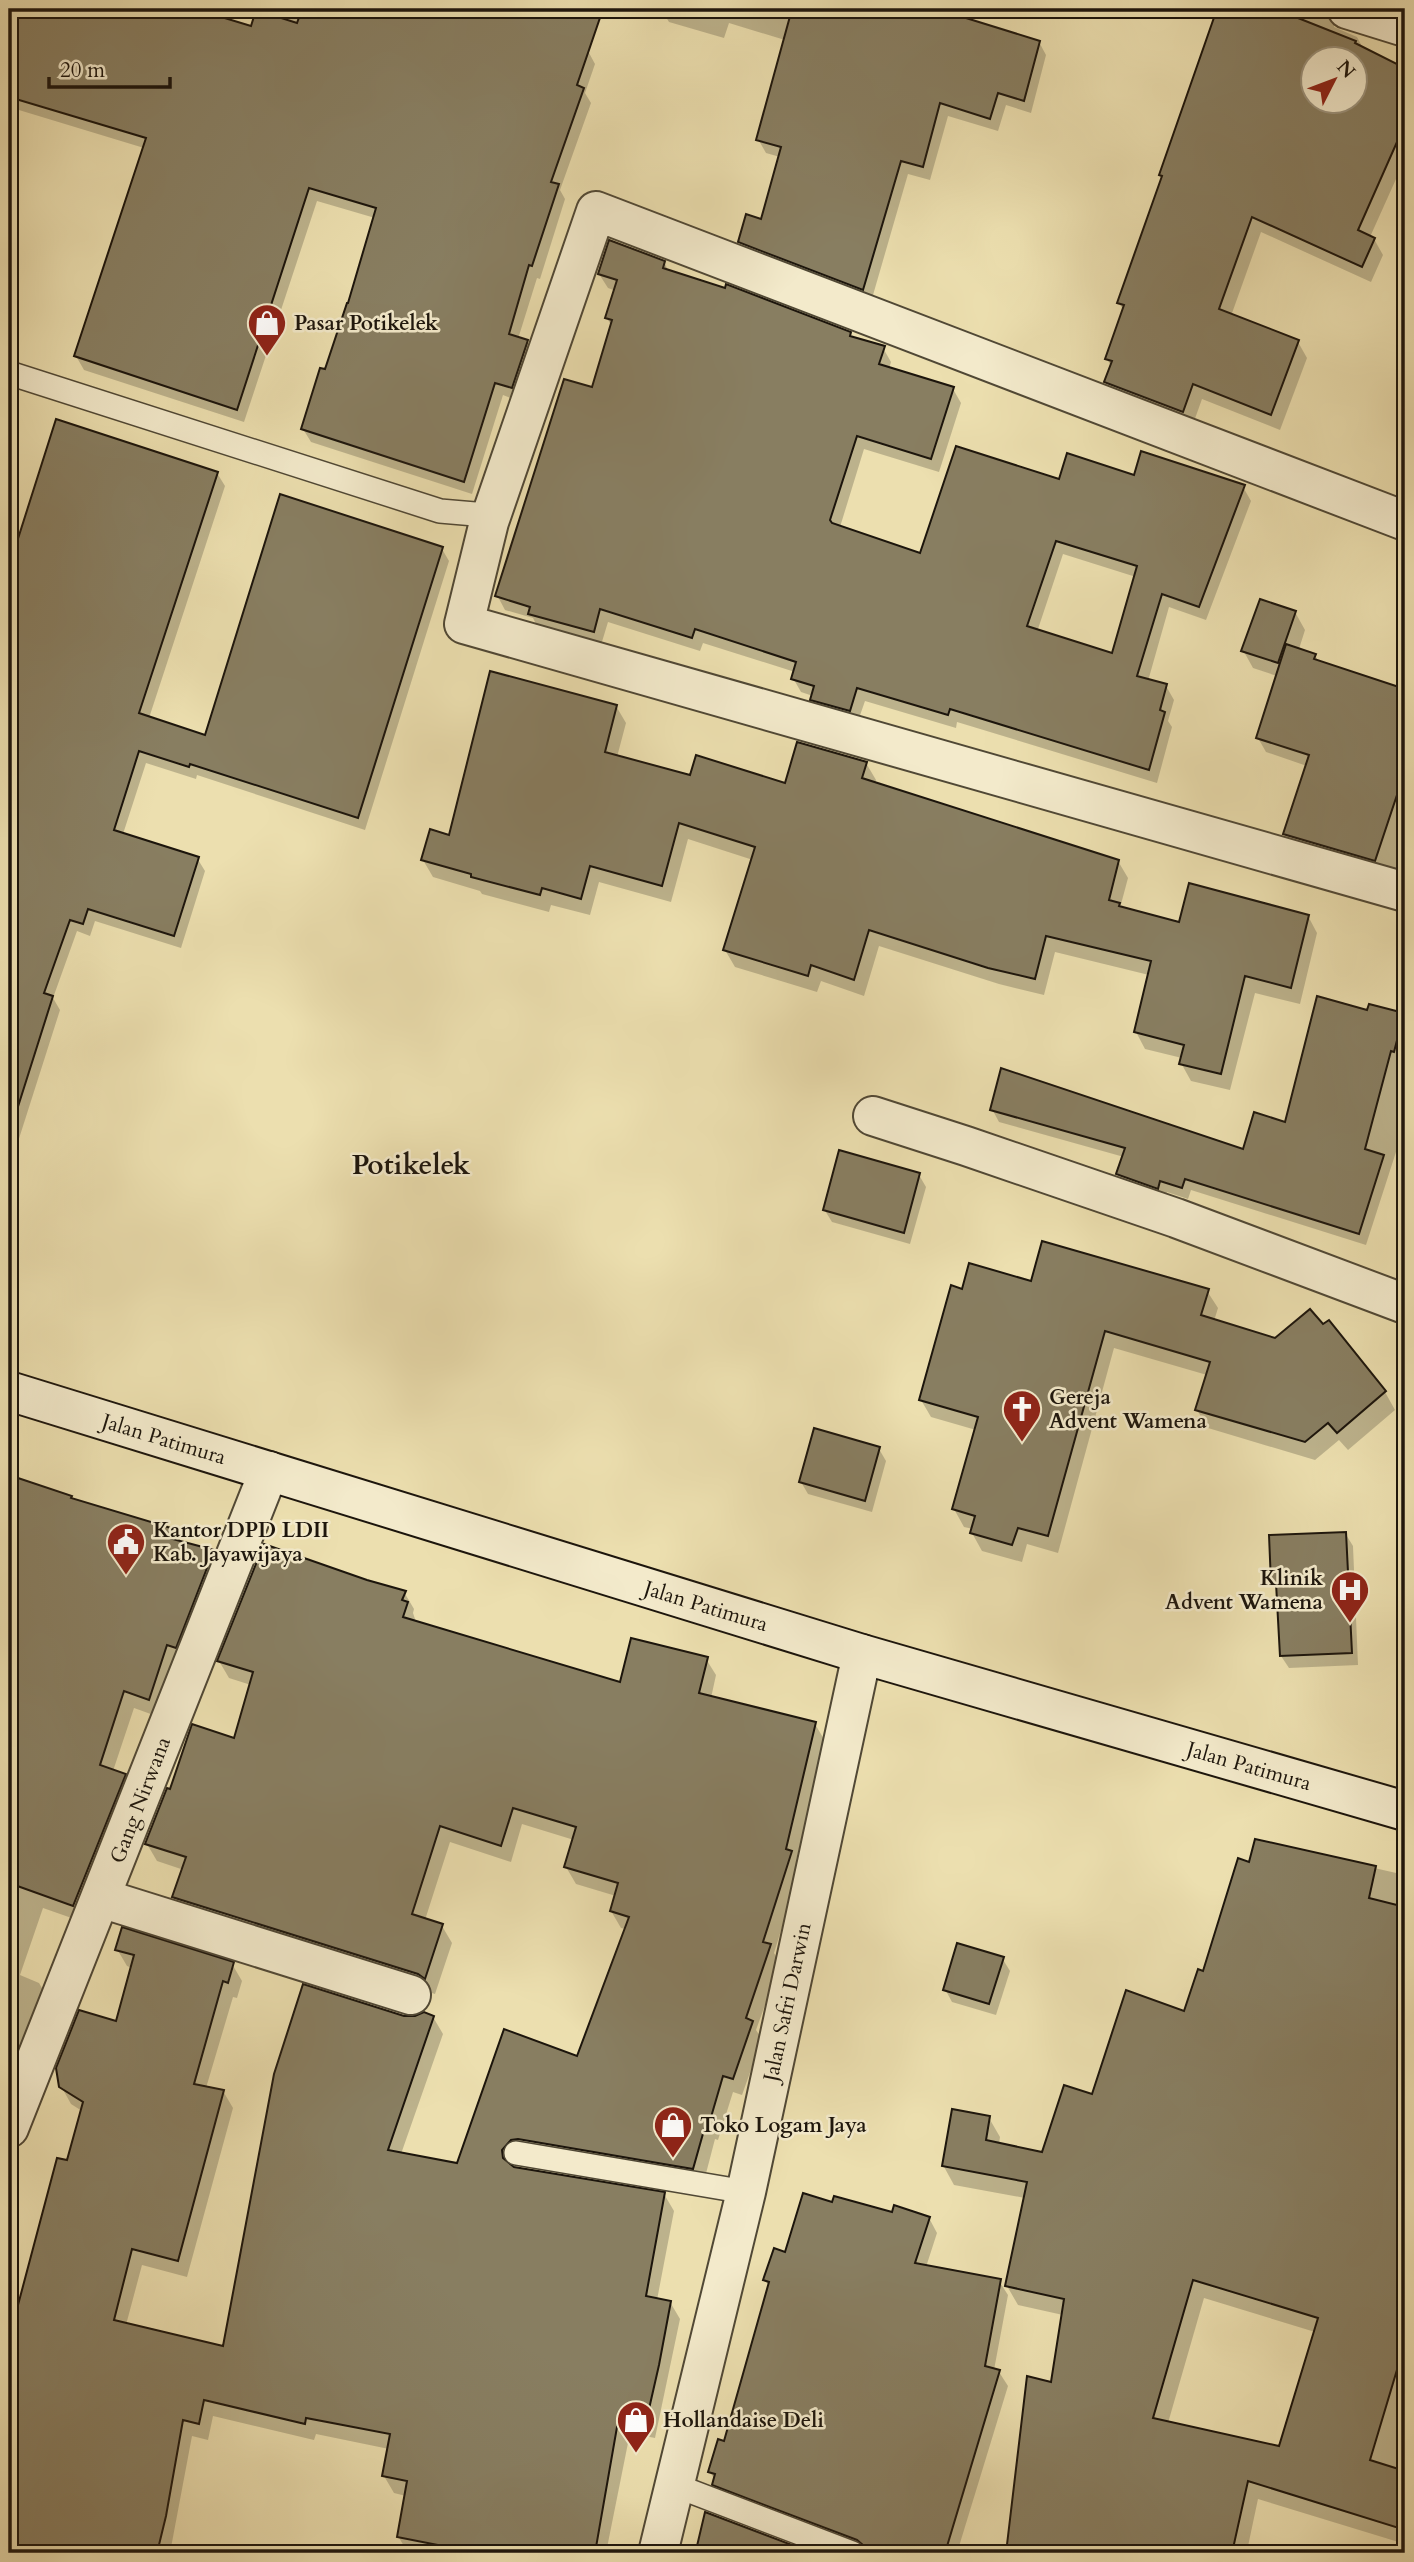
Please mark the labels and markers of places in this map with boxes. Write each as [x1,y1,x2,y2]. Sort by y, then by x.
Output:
shop icon: Pasar Potikelek [246,302,288,357]
place label: Pasar Potikelek [294,309,438,338]
place label: Gereja Advent Wamena [1049,1383,1207,1436]
church icon: Gereja Advent Wamena [1001,1388,1043,1443]
place label: Kantor DPD LDII Kab. Jayawijaya [153,1516,329,1569]
public building icon: Kantor DPD LDII Kab. Jayawijaya [105,1521,147,1576]
place label: Klinik Advent Wamena [1165,1564,1324,1617]
hospital icon: Klinik Advent Wamena [1329,1569,1371,1624]
shop icon: Toko Logam Jaya [652,2104,694,2159]
place label: Toko Logam Jaya [700,2111,867,2140]
shop icon: Hollandaise Deli [615,2399,657,2454]
place label: Hollandaise Deli [663,2406,824,2435]

